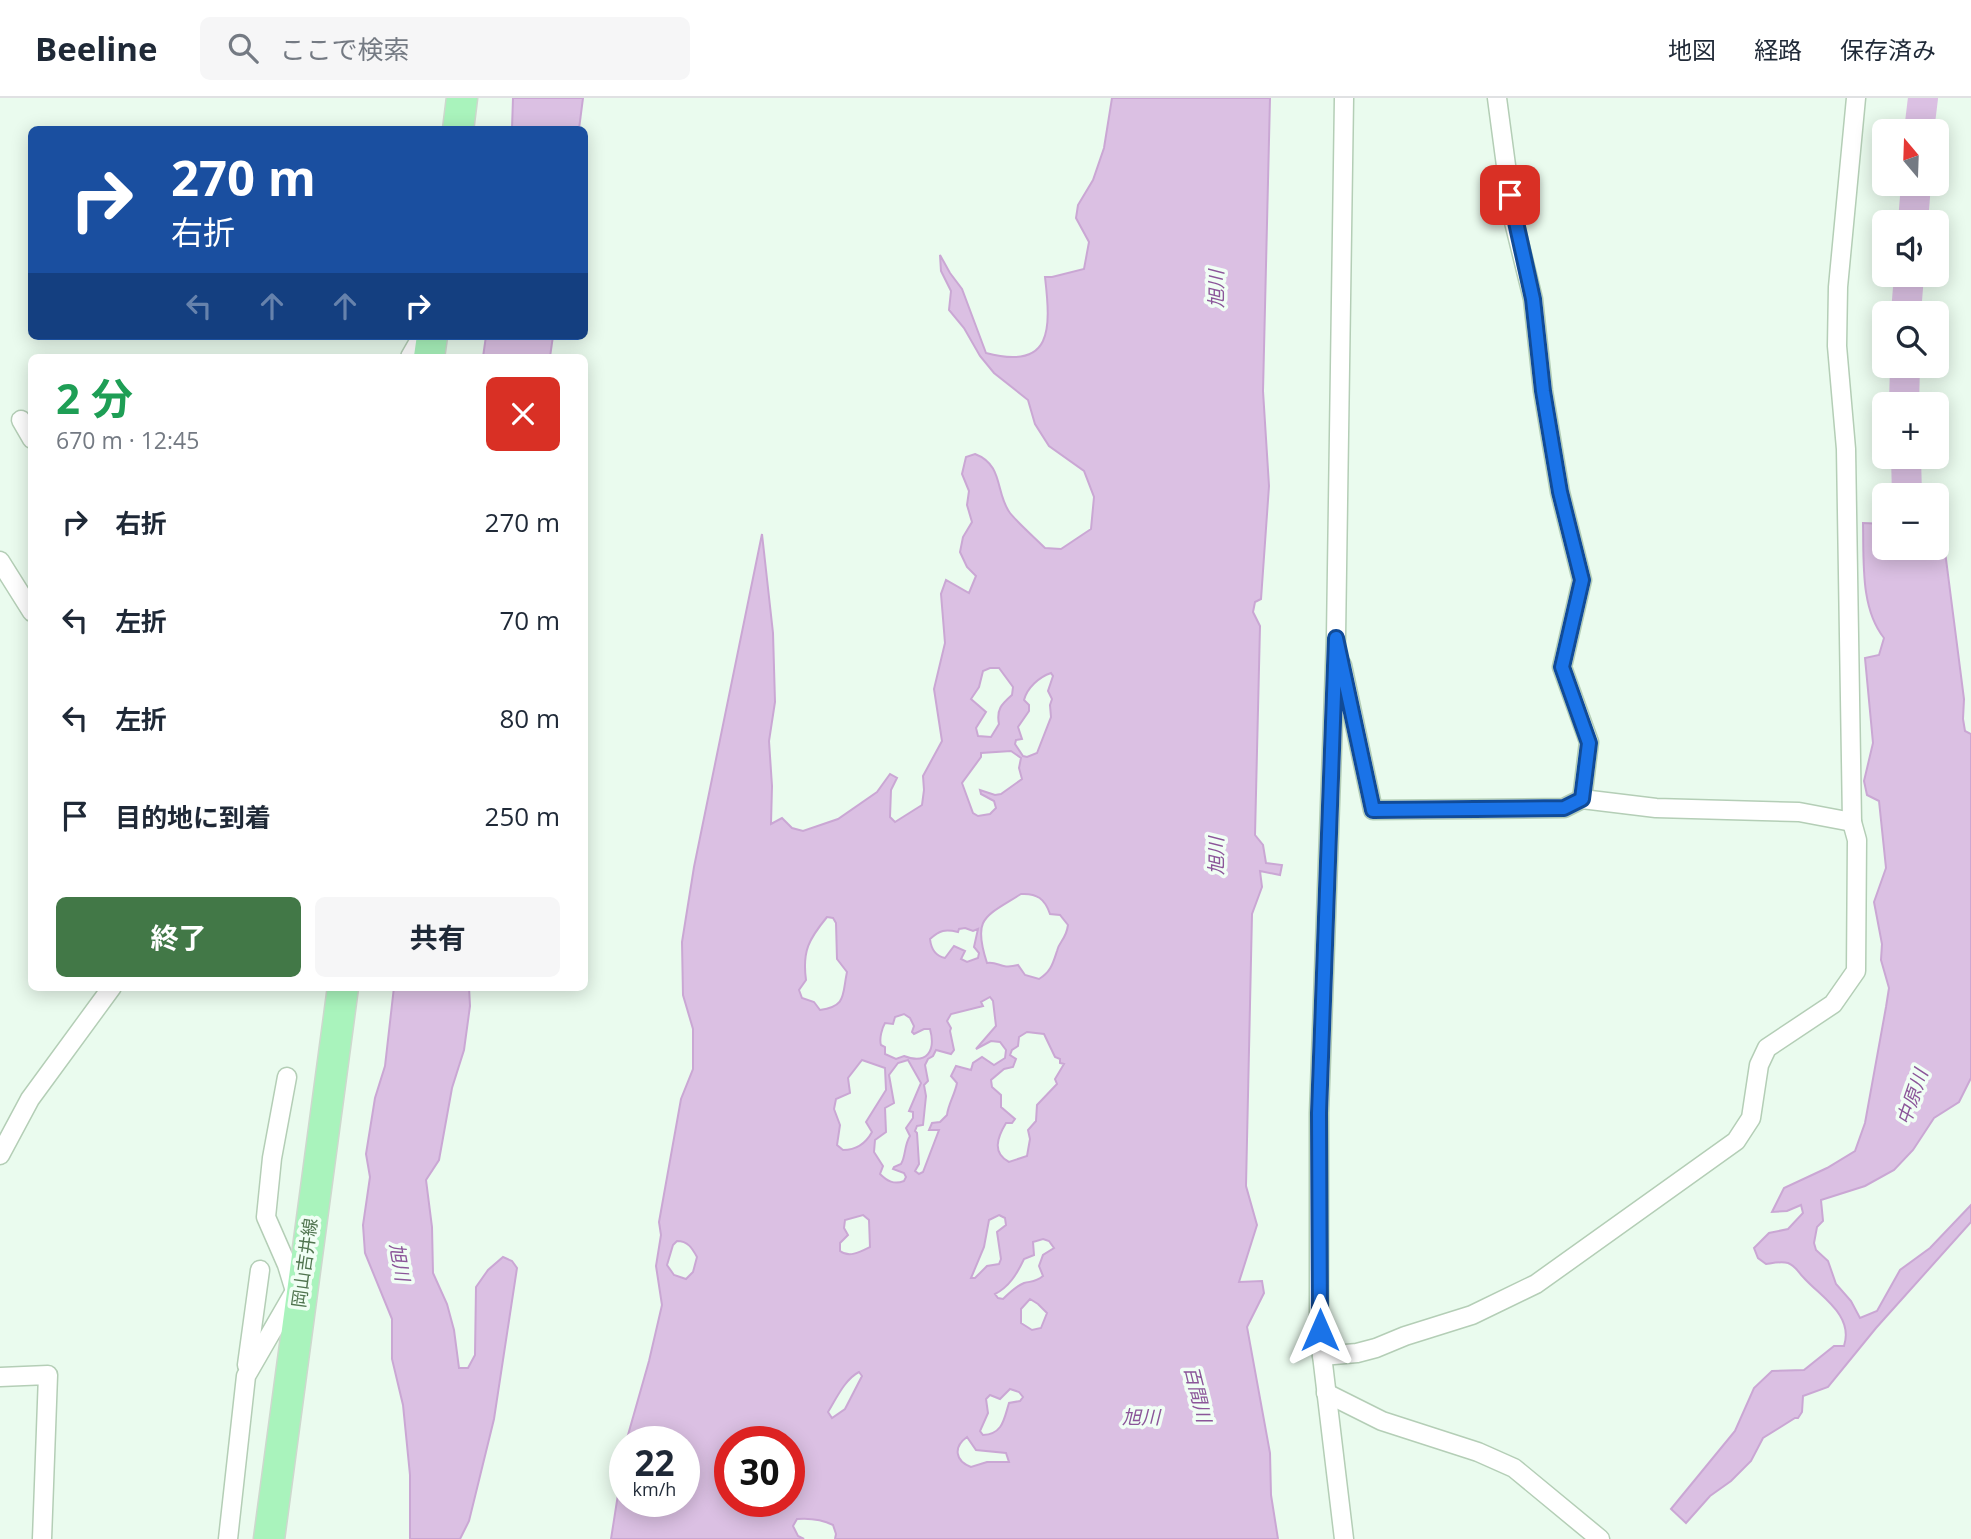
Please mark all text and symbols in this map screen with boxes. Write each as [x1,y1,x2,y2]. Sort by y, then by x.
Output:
search box [200,17,690,80]
text: Beeline [35,26,158,71]
icon: search [224,29,262,67]
text: ここで検索 [280,31,410,67]
text: 地図 [1668,33,1716,66]
text: 経路 [1754,33,1802,66]
text: 保存済み [1840,33,1936,66]
north arrow [1872,119,1950,196]
map controls [1872,119,1949,560]
text: 270 m [171,144,316,210]
icon: right [56,154,147,245]
pin [1480,165,1540,225]
icon: arrive [1491,176,1529,214]
text: 右折 [171,210,235,253]
button: sound [1872,210,1949,287]
water label: 旭川 [1203,268,1229,308]
icon: left [180,287,218,325]
icon: ahead [253,287,291,325]
icon: ahead [326,287,364,325]
icon: right [399,287,437,325]
button: search [1872,301,1949,378]
text: 2 分 [56,369,133,426]
button: close [486,377,560,451]
button: + [1872,392,1949,469]
text: 670 m · 12:45 [56,424,199,456]
button: − [1872,483,1949,560]
icon: right [56,503,94,541]
text: 270 m [485,504,560,540]
text: 右折 [115,505,167,541]
icon: left [56,601,94,639]
text: 70 m [499,602,560,638]
text: 左折 [115,603,167,639]
icon: left [56,699,94,737]
text: 80 m [499,700,560,736]
text: 左折 [115,701,167,737]
icon: arrive [56,797,94,835]
text: 250 m [485,798,560,834]
text: 目的地に到着 [115,799,271,835]
water label: 旭川 [1203,835,1229,875]
button: 終了 [56,897,301,977]
button: 共有 [315,897,560,977]
water label: 中原川 [1890,1064,1934,1128]
street label: 岡山吉井線 [286,1217,322,1309]
water label: 旭川 [384,1241,416,1285]
position arrow [1283,1293,1357,1367]
water label: 百間川 [1178,1363,1218,1427]
water label: 旭川 [1122,1404,1162,1430]
speed limit sign: 30 [714,1426,805,1517]
text: 22 [634,1439,675,1486]
text: km/h [633,1477,676,1501]

